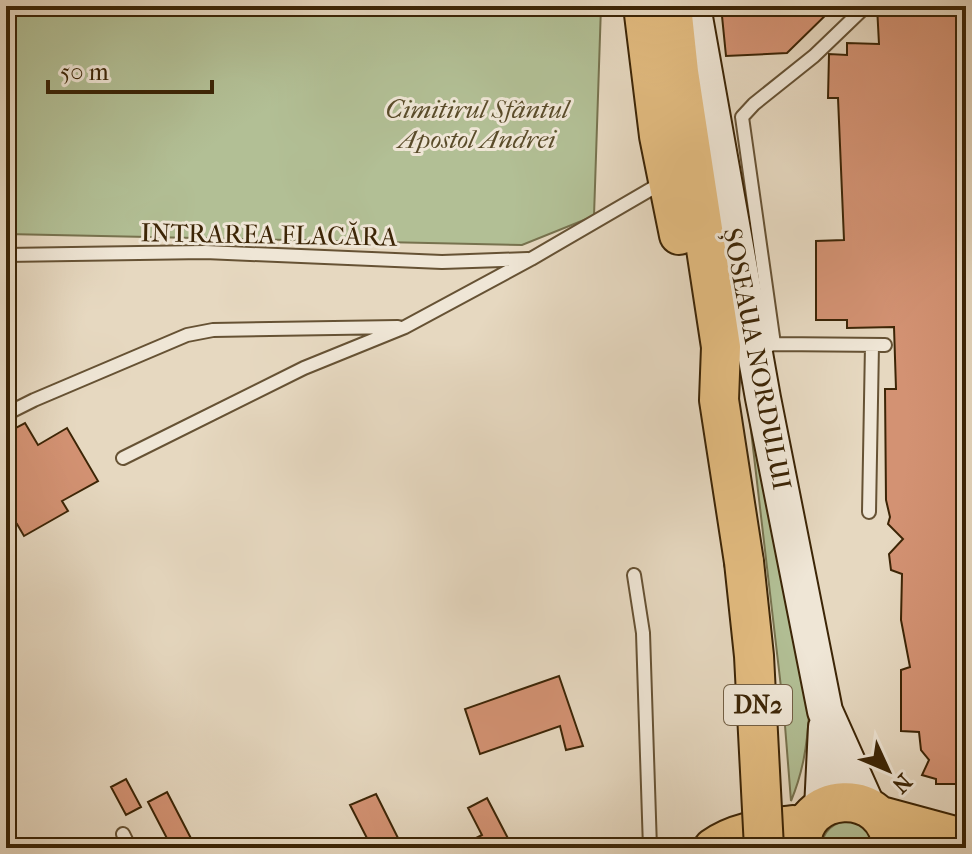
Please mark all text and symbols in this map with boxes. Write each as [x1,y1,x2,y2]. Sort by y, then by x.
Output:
scale bar [48,44,212,94]
text: 50 m [60,58,109,86]
park label: Cimitirul Sfântul Apostol Andrei [385,94,571,155]
street label: INTRAREA FLACĂRA [140,215,399,253]
street label: ȘOSEAUA NORDULUI [716,225,798,493]
road number: DN2 [724,685,792,725]
north arrow [848,730,928,810]
text: N [886,768,917,798]

